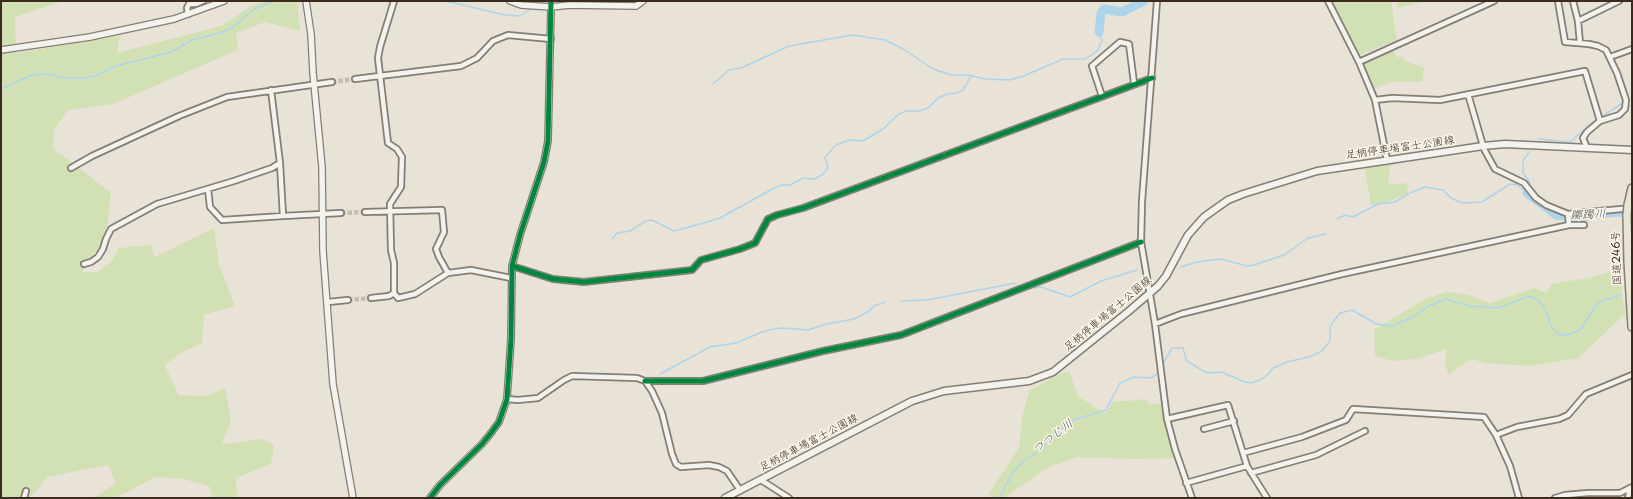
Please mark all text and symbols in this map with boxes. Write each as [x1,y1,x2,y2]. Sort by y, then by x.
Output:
street label: 足柄停車場富士公園線 [1345,134,1455,162]
water label: 躑躅川 [1570,207,1606,223]
street label: 国道246号 [1609,230,1625,286]
street label: 足柄停車場富士公園線 [1062,274,1154,354]
street label: 足柄停車場富士公園線 [757,411,861,475]
water label: つつじ川 [1030,417,1076,457]

